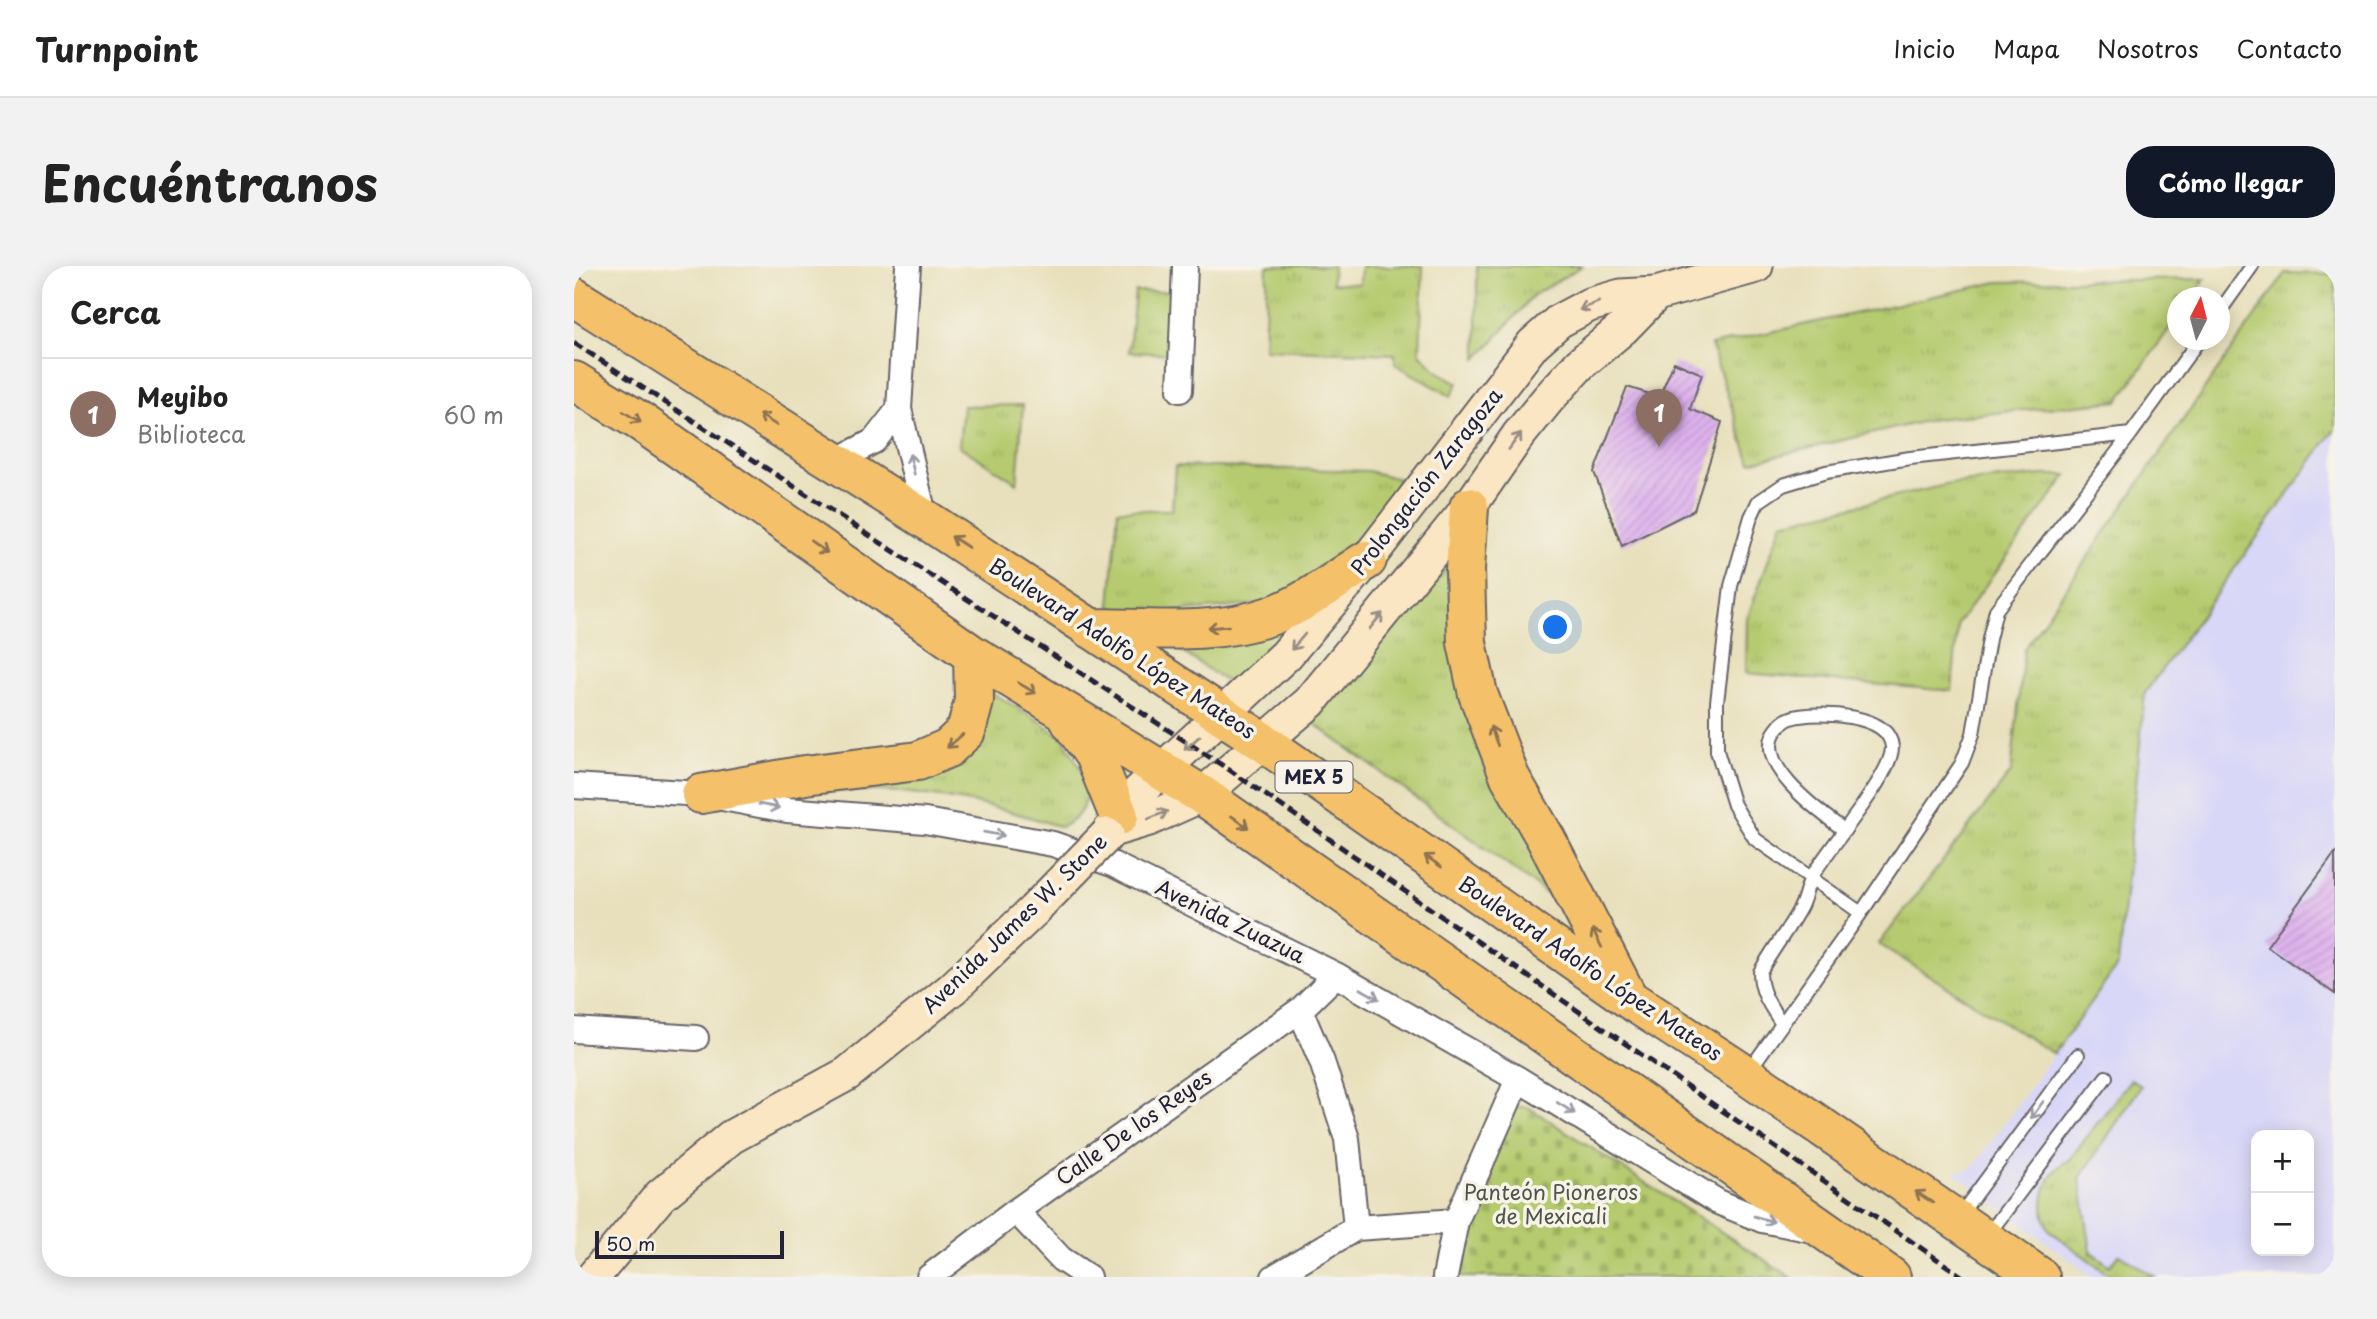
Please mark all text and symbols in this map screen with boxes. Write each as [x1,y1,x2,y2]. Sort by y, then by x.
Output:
text: Turnpoint [35,23,199,73]
text: Inicio [1894,30,1955,66]
text: Mapa [1993,30,2059,66]
text: Nosotros [2097,30,2199,66]
text: Contacto [2237,30,2342,66]
text: Encuéntranos [42,145,378,219]
button: Cómo llegar [2126,146,2335,218]
north arrow [2167,287,2230,350]
text: Cerca [70,289,161,334]
one-way arrow [1579,301,1600,314]
text: Meyibo [137,377,228,416]
street label: Prolongación Zaragoza [1342,380,1509,581]
pin: 1 [1636,389,1682,447]
text: 1 [88,397,99,432]
text: 60 m [444,397,504,432]
one-way arrow [622,409,641,424]
one-way arrow [758,413,778,427]
text: Biblioteca [137,416,245,451]
one-way arrow [1508,432,1523,451]
one-way arrow [905,453,918,476]
one-way arrow [950,535,970,549]
one-way arrow [809,540,828,554]
street label: Boulevard Adolfo López Mateos [983,549,1263,746]
your location [1538,610,1572,644]
one-way arrow [1368,612,1384,630]
one-way arrow [1207,621,1230,634]
one-way arrow [1290,632,1306,650]
one-way arrow [1017,681,1037,695]
one-way arrow [1486,725,1499,747]
one-way arrow [946,733,964,749]
one-way arrow [1183,735,1201,751]
road number: MEX 5 [1276,762,1352,792]
one-way arrow [757,800,779,814]
one-way arrow [1147,808,1168,821]
one-way arrow [1230,815,1249,829]
street label: Avenida James W. Stone [914,825,1114,1020]
one-way arrow [982,827,1005,841]
one-way arrow [1423,854,1443,868]
street label: Boulevard Adolfo López Mateos [1453,867,1729,1068]
street label: Avenida Zuazua [1151,870,1312,970]
one-way arrow [1590,928,1603,949]
one-way arrow [1359,987,1379,1001]
street label: Calle De los Reyes [1048,1060,1217,1192]
one-way arrow [2030,1100,2045,1119]
one-way arrow [1556,1101,1575,1116]
map controls [2251,1130,2314,1256]
button: + [2251,1130,2314,1193]
park label: Panteón Pioneros de Mexicali [1464,1175,1638,1231]
one-way arrow [1915,1190,1934,1204]
button: − [2251,1193,2314,1256]
one-way arrow [1752,1213,1775,1226]
scale bar [595,1228,784,1260]
text: 50 m [606,1229,655,1257]

